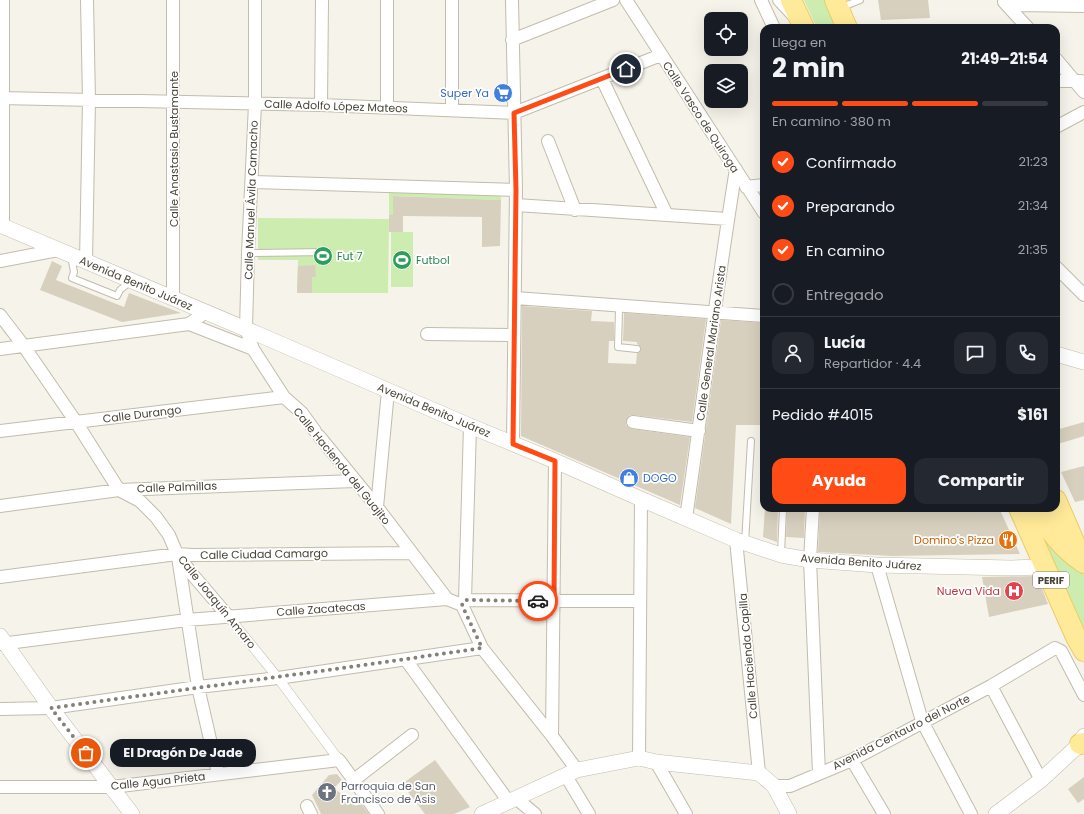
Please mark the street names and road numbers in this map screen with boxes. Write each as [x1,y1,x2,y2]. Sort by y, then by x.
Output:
street label: Calle Vasco de Quiroga [659,58,743,176]
street label: Calle Anastasio Bustamante [166,71,182,227]
street label: Calle Adolfo López Mateos [264,95,408,117]
street label: Calle Manuel Ávila Camacho [240,120,262,280]
street label: Avenida Benito Juárez [77,252,195,314]
street label: Calle General Mariano Arista [692,264,730,422]
street label: Avenida Benito Juárez [375,379,493,441]
street label: Calle Durango [102,401,182,427]
street label: Calle Hacienda del Guajito [290,404,394,528]
street label: Calle Palmillas [137,478,218,496]
street label: Calle Ciudad Camargo [200,545,328,563]
street label: Avenida Benito Juárez [800,550,922,574]
street label: Calle Joaquín Amaro [174,552,260,652]
road number: PERIF [1033,572,1069,588]
street label: Calle Hacienda Capilla [735,592,761,720]
street label: Calle Zacatecas [276,598,366,620]
street label: Avenida Centauro del Norte [829,690,973,774]
street label: Calle Agua Prieta [110,768,206,794]

